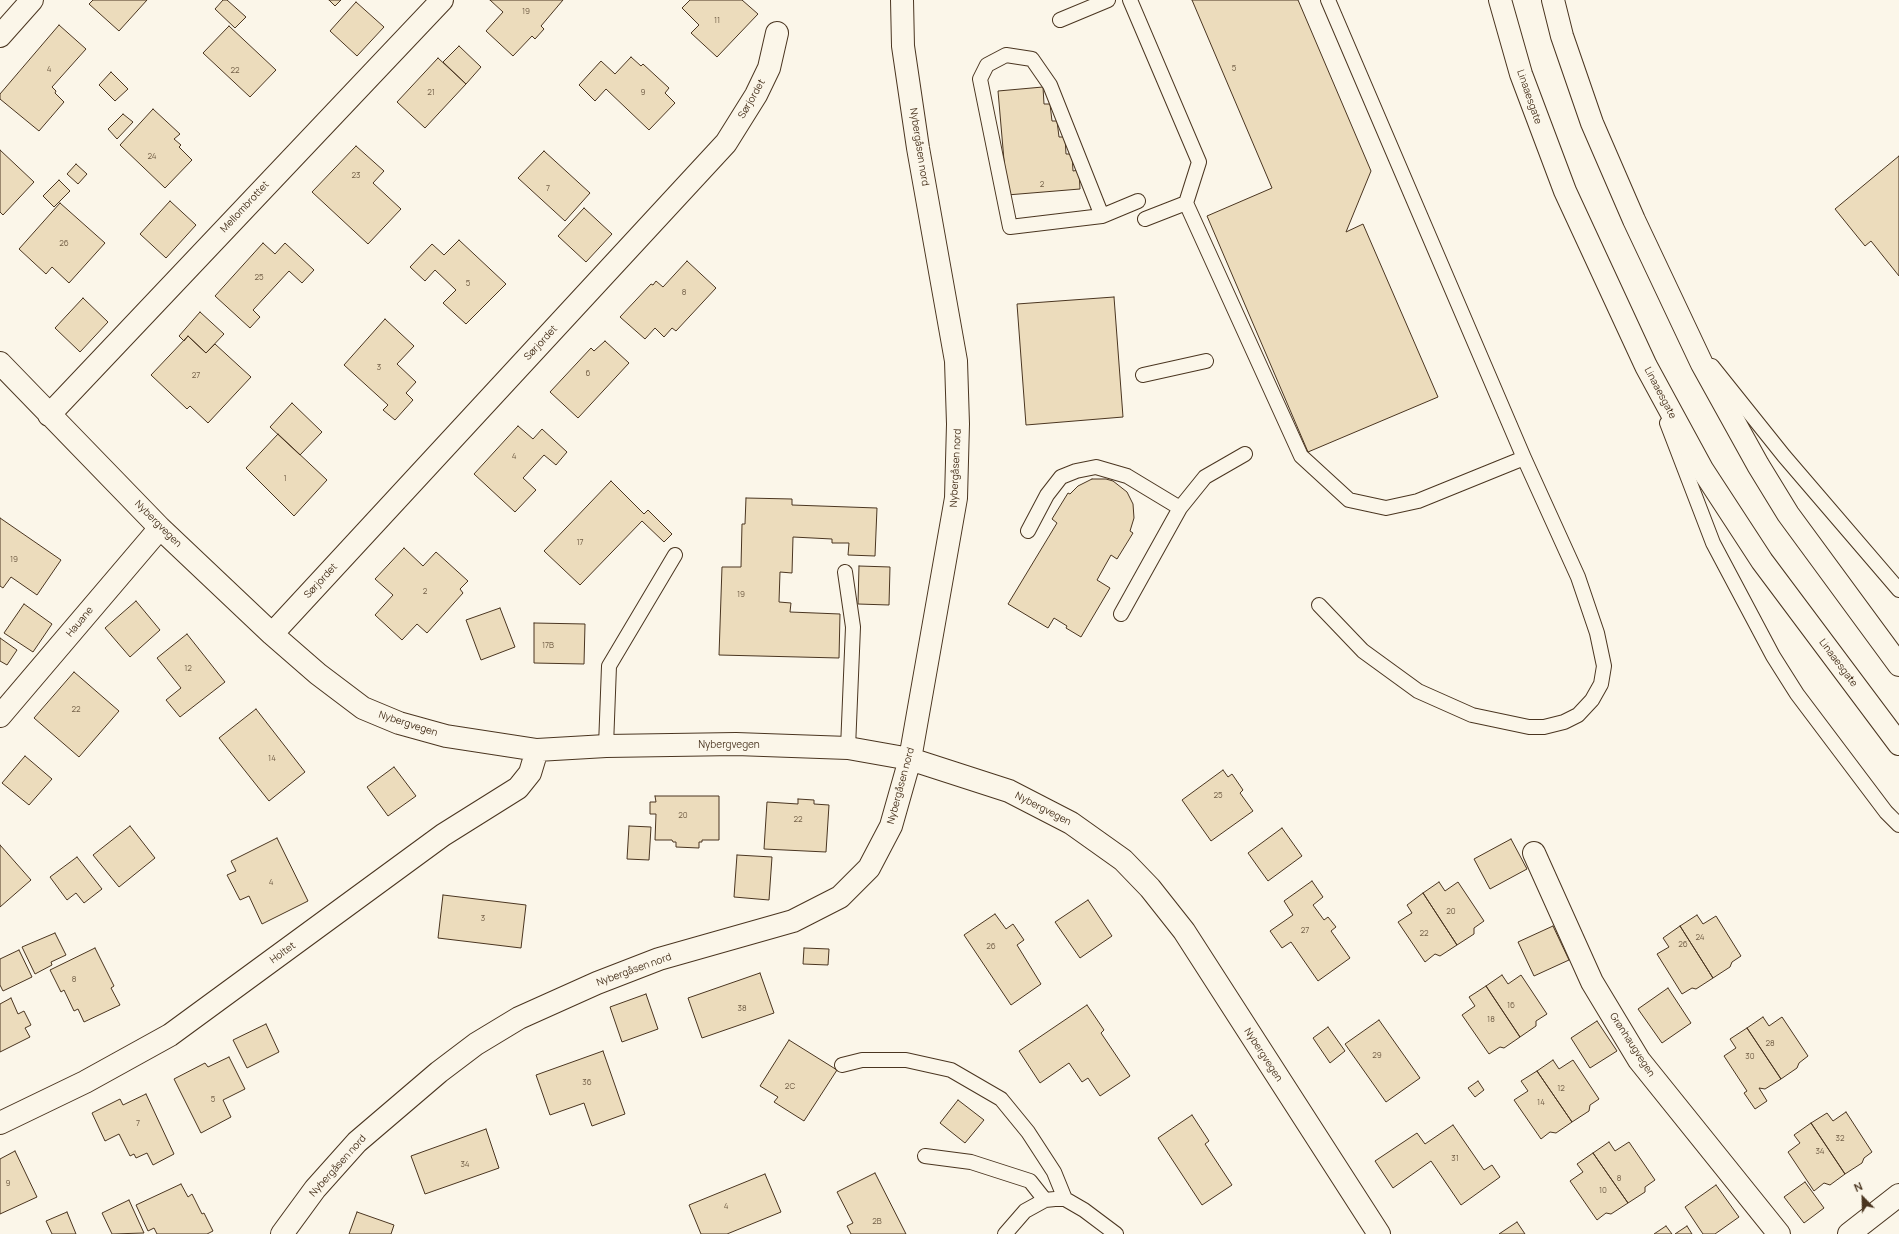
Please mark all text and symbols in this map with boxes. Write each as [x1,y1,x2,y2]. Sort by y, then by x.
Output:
house number: 19 [522,7,530,17]
house number: 11 [714,16,720,26]
house number: 5 [1232,64,1236,74]
house number: 4 [47,65,51,75]
house number: 22 [230,66,240,76]
street label: Linaaesgate [1514,68,1544,126]
street label: Sørjordet [736,77,768,121]
house number: 21 [427,88,435,98]
house number: 9 [641,88,645,98]
street label: Nybergåsen nord [907,107,931,187]
house number: 24 [147,152,157,162]
house number: 23 [352,171,360,181]
street label: Mellombrottet [218,179,272,235]
house number: 2 [1040,180,1044,190]
house number: 7 [546,184,550,194]
house number: 26 [59,239,69,249]
house number: 25 [254,273,264,283]
house number: 5 [466,279,470,289]
house number: 8 [682,288,686,298]
street label: Sørjordet [522,323,560,363]
house number: 3 [377,363,381,373]
street label: Linaaesgate [1641,365,1679,421]
house number: 6 [586,369,590,379]
house number: 27 [192,371,200,381]
street label: Nybergåsen nord [948,428,964,508]
house number: 4 [512,452,516,462]
house number: 1 [283,474,287,484]
street label: Nybergvegen [132,498,184,550]
house number: 17 [576,538,584,548]
house number: 19 [10,555,18,565]
street label: Sørjordet [302,561,340,601]
house number: 2 [423,587,427,597]
house number: 19 [737,590,745,600]
street label: Hauane [64,604,96,640]
street label: Linaaesgate [1816,637,1860,689]
house number: 17B [542,641,554,651]
house number: 12 [184,664,192,674]
house number: 22 [71,705,81,715]
street label: Nybergvegen [377,709,439,739]
street label: Nybergvegen [698,739,760,751]
street label: Nybergåsen nord [885,746,917,826]
house number: 14 [268,754,276,764]
street label: Nybergvegen [1013,790,1073,828]
house number: 25 [1213,791,1223,801]
house number: 20 [678,811,688,821]
house number: 22 [793,815,803,825]
house number: 4 [269,878,273,888]
house number: 20 [1446,907,1456,917]
house number: 3 [481,914,485,924]
house number: 27 [1301,926,1309,936]
house number: 22 [1419,929,1429,939]
house number: 24 [1695,933,1705,943]
street label: Holtet [268,940,298,966]
house number: 26 [1678,940,1688,950]
house number: 26 [986,942,996,952]
street label: Nybergåsen nord [595,951,673,989]
house number: 8 [72,975,76,985]
house number: 16 [1507,1001,1515,1011]
house number: 38 [737,1004,747,1014]
street label: Grønhaugvegen [1607,1011,1657,1079]
house number: 18 [1487,1015,1495,1025]
street label: Nybergvegen [1241,1026,1285,1084]
house number: 28 [1765,1039,1775,1049]
house number: 29 [1372,1051,1382,1061]
house number: 30 [1745,1052,1755,1062]
house number: 36 [582,1078,592,1088]
house number: 2C [785,1082,795,1092]
house number: 12 [1557,1084,1565,1094]
house number: 5 [211,1095,215,1105]
house number: 14 [1537,1098,1545,1108]
house number: 7 [136,1119,140,1129]
street label: Nybergåsen nord [307,1133,369,1199]
house number: 32 [1836,1134,1844,1144]
house number: 34 [1815,1147,1825,1157]
house number: 31 [1451,1154,1459,1164]
house number: 34 [460,1160,470,1170]
house number: 8 [1617,1174,1621,1184]
north arrow [1843,1178,1883,1218]
text: N [1852,1178,1865,1195]
house number: 9 [6,1179,10,1189]
house number: 10 [1599,1186,1607,1196]
house number: 4 [724,1202,728,1212]
house number: 2B [872,1217,882,1227]

